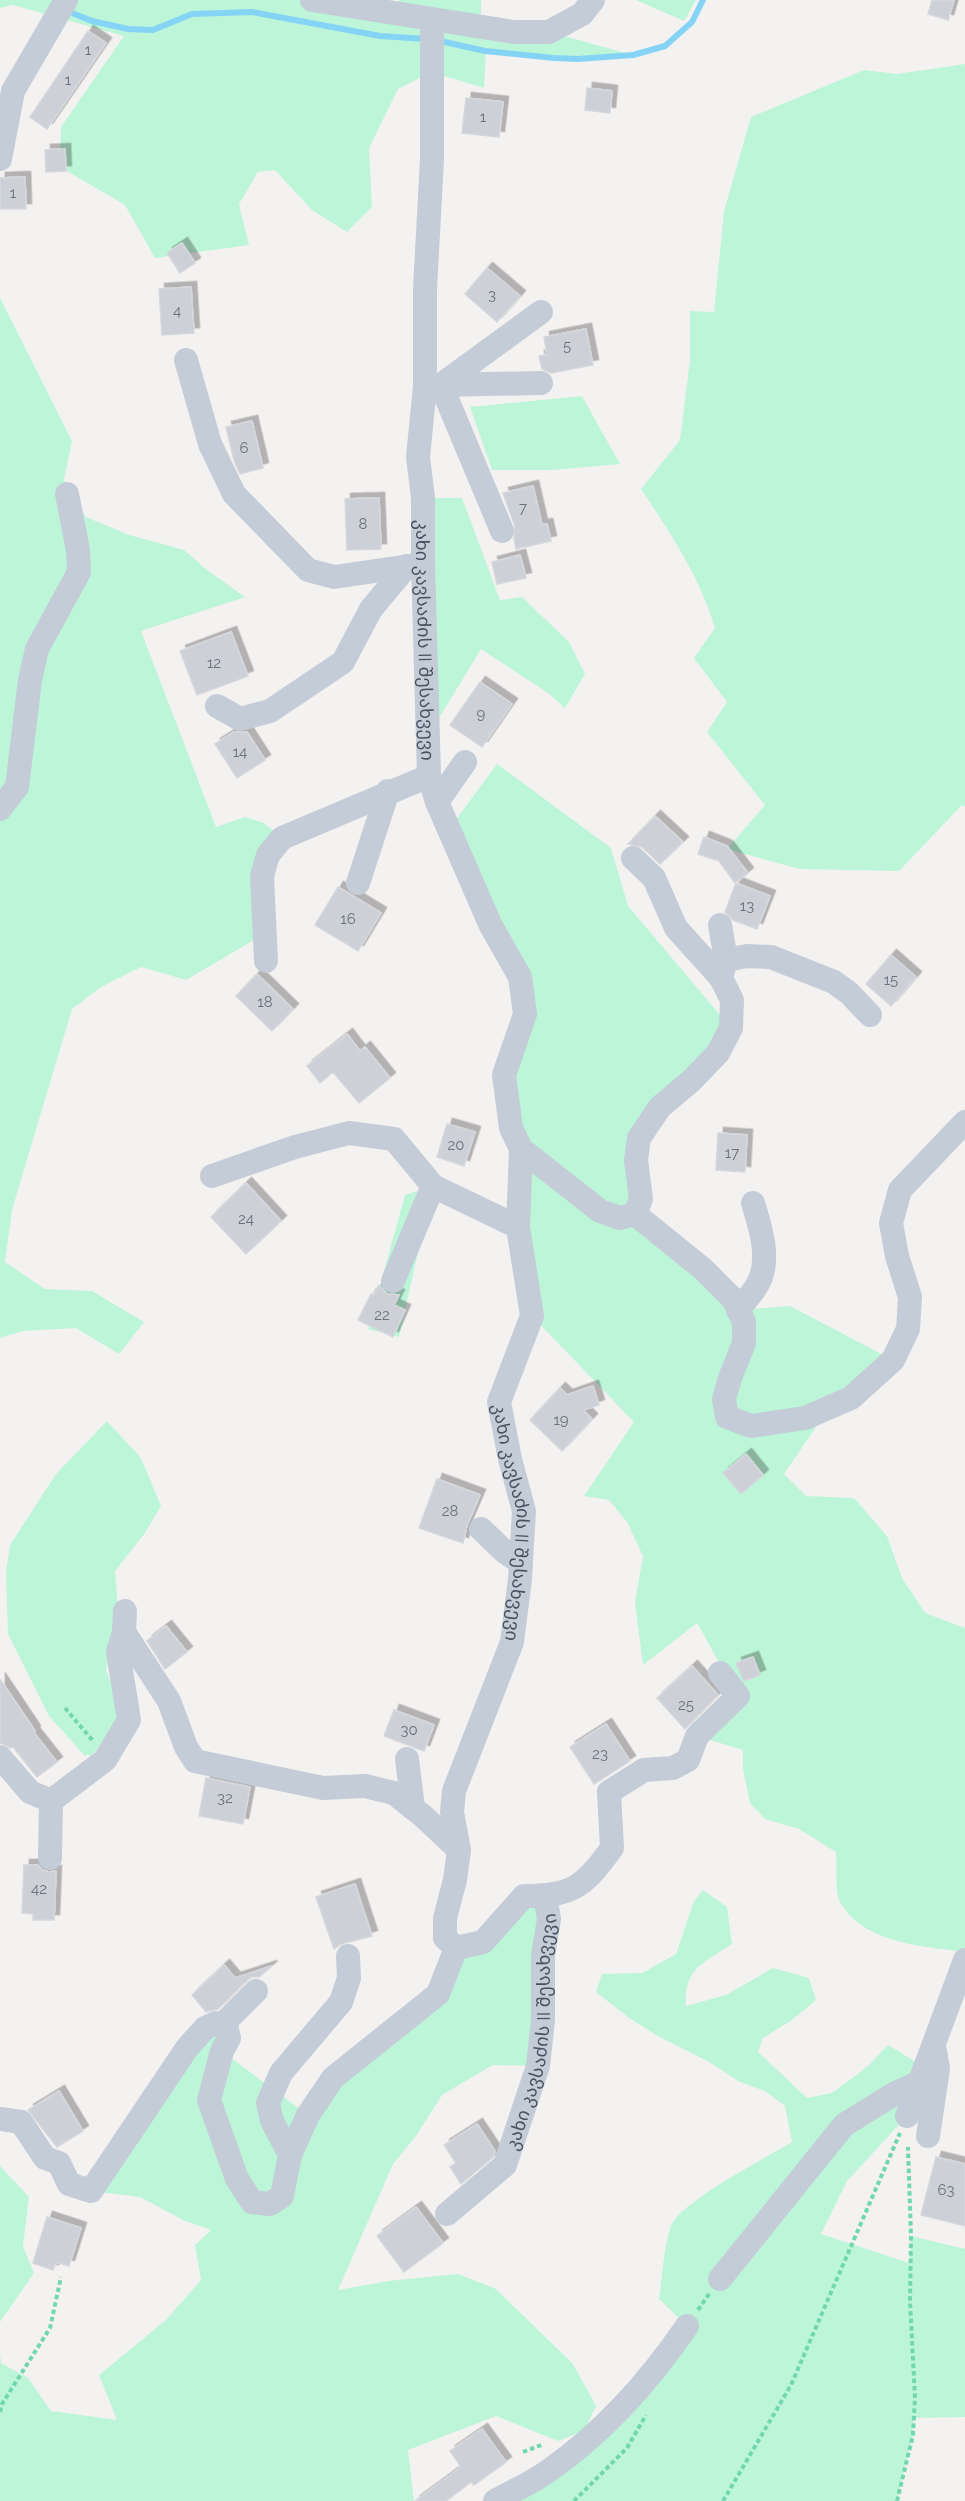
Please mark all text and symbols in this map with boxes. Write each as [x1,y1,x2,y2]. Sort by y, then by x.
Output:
house number: 1 [85,41,92,59]
house number: 1 [65,71,72,89]
house number: 1 [480,108,487,126]
house number: 1 [10,184,17,202]
house number: 3 [488,286,496,304]
house number: 4 [173,302,181,320]
house number: 5 [563,337,571,355]
house number: 6 [239,439,249,457]
house number: 7 [519,499,527,517]
house number: 8 [359,515,368,533]
street label: კახი კავსაძის II შესახვევი [412,520,439,761]
house number: 12 [207,654,221,672]
house number: 9 [477,705,486,723]
house number: 14 [233,743,247,761]
house number: 13 [740,897,754,915]
house number: 16 [340,910,356,928]
house number: 15 [884,971,898,989]
house number: 18 [257,993,273,1011]
house number: 20 [448,1136,465,1154]
house number: 17 [725,1144,739,1162]
house number: 24 [238,1210,254,1228]
house number: 22 [374,1306,390,1324]
street label: კახი კავსაძის II შესახვევი [488,1402,535,1642]
house number: 19 [553,1411,569,1429]
house number: 28 [442,1502,458,1520]
house number: 25 [678,1696,694,1714]
house number: 30 [400,1721,418,1739]
house number: 23 [592,1745,608,1763]
house number: 32 [217,1789,233,1807]
house number: 42 [31,1880,47,1898]
street label: კახი კავსაძის II შესახვევი [500,1912,560,2153]
house number: 63 [937,2181,955,2199]

